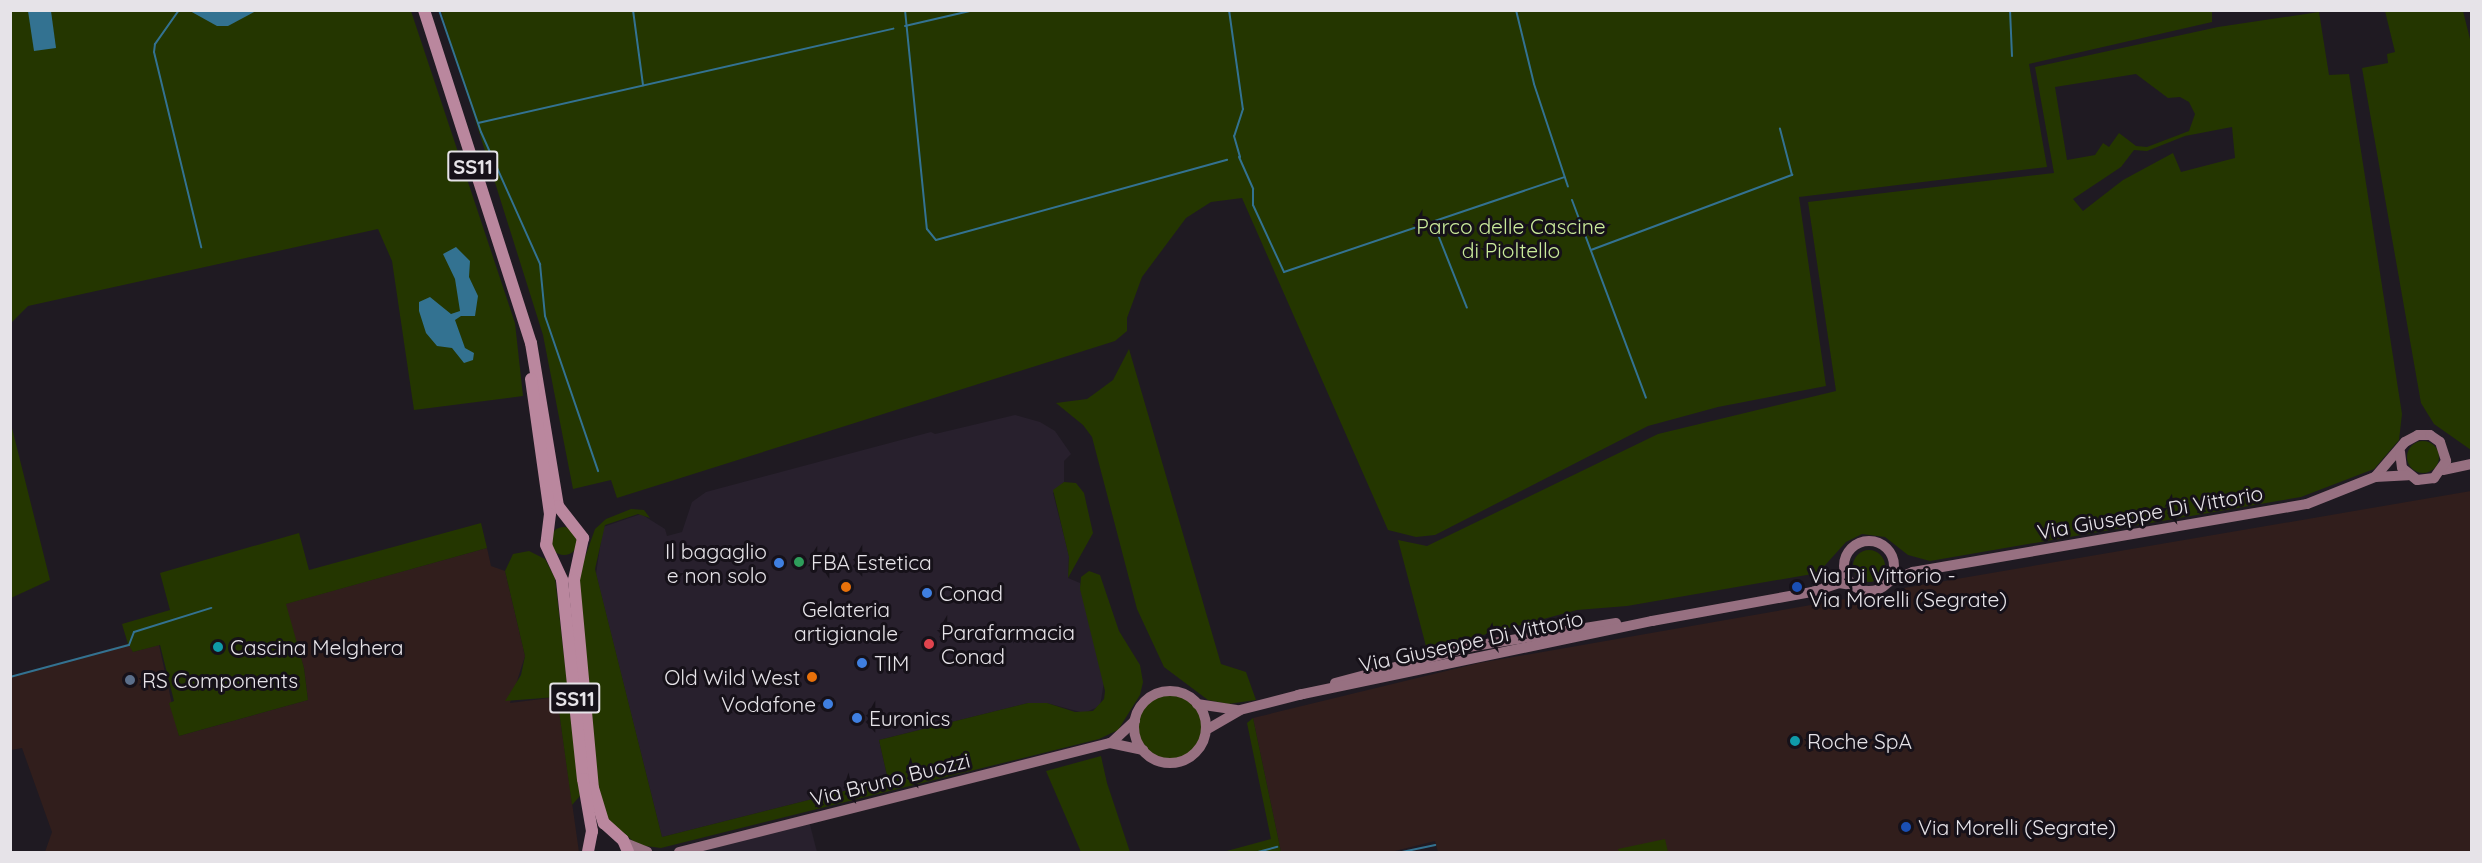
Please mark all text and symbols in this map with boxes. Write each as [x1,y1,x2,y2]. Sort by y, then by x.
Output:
road number: SS11 [446,149,500,183]
park label: Parco delle Cascine di Pioltello [1416,213,1606,263]
street label: Via Giuseppe Di Vittorio [2035,480,2265,544]
place label: Il bagaglio e non solo [665,538,767,588]
place label: FBA Estetica [811,549,932,575]
marker: FBA Estetica [792,555,806,569]
marker: Il bagaglio e non solo [772,556,786,570]
place label: Via Di Vittorio - Via Morelli (Segrate) [1809,562,2007,612]
marker: Gelateria artigianale [839,580,853,594]
place label: Conad [939,580,1003,606]
marker: Via Di Vittorio - Via Morelli (Segrate) [1790,580,1804,594]
marker: Conad [920,586,934,600]
place label: Gelateria artigianale [794,596,898,646]
street label: Via Giuseppe Di Vittorio [1357,605,1585,677]
place label: Parafarmacia Conad [941,619,1075,669]
place label: Cascina Melghera [230,634,404,660]
marker: Parafarmacia Conad [922,637,936,651]
marker: Cascina Melghera [211,640,225,654]
place label: TIM [874,650,909,676]
marker: TIM [855,656,869,670]
place label: Old Wild West [664,664,800,690]
place label: RS Components [142,667,298,693]
marker: Old Wild West [805,670,819,684]
marker: RS Components [123,673,137,687]
road number: SS11 [548,681,602,715]
place label: Vodafone [721,691,816,717]
marker: Vodafone [821,697,835,711]
place label: Euronics [869,705,950,731]
marker: Euronics [850,711,864,725]
place label: Roche SpA [1807,728,1912,754]
marker: Roche SpA [1788,734,1802,748]
street label: Via Bruno Buozzi [807,747,973,811]
place label: Via Morelli (Segrate) [1918,814,2116,840]
marker: Via Morelli (Segrate) [1899,820,1913,834]

